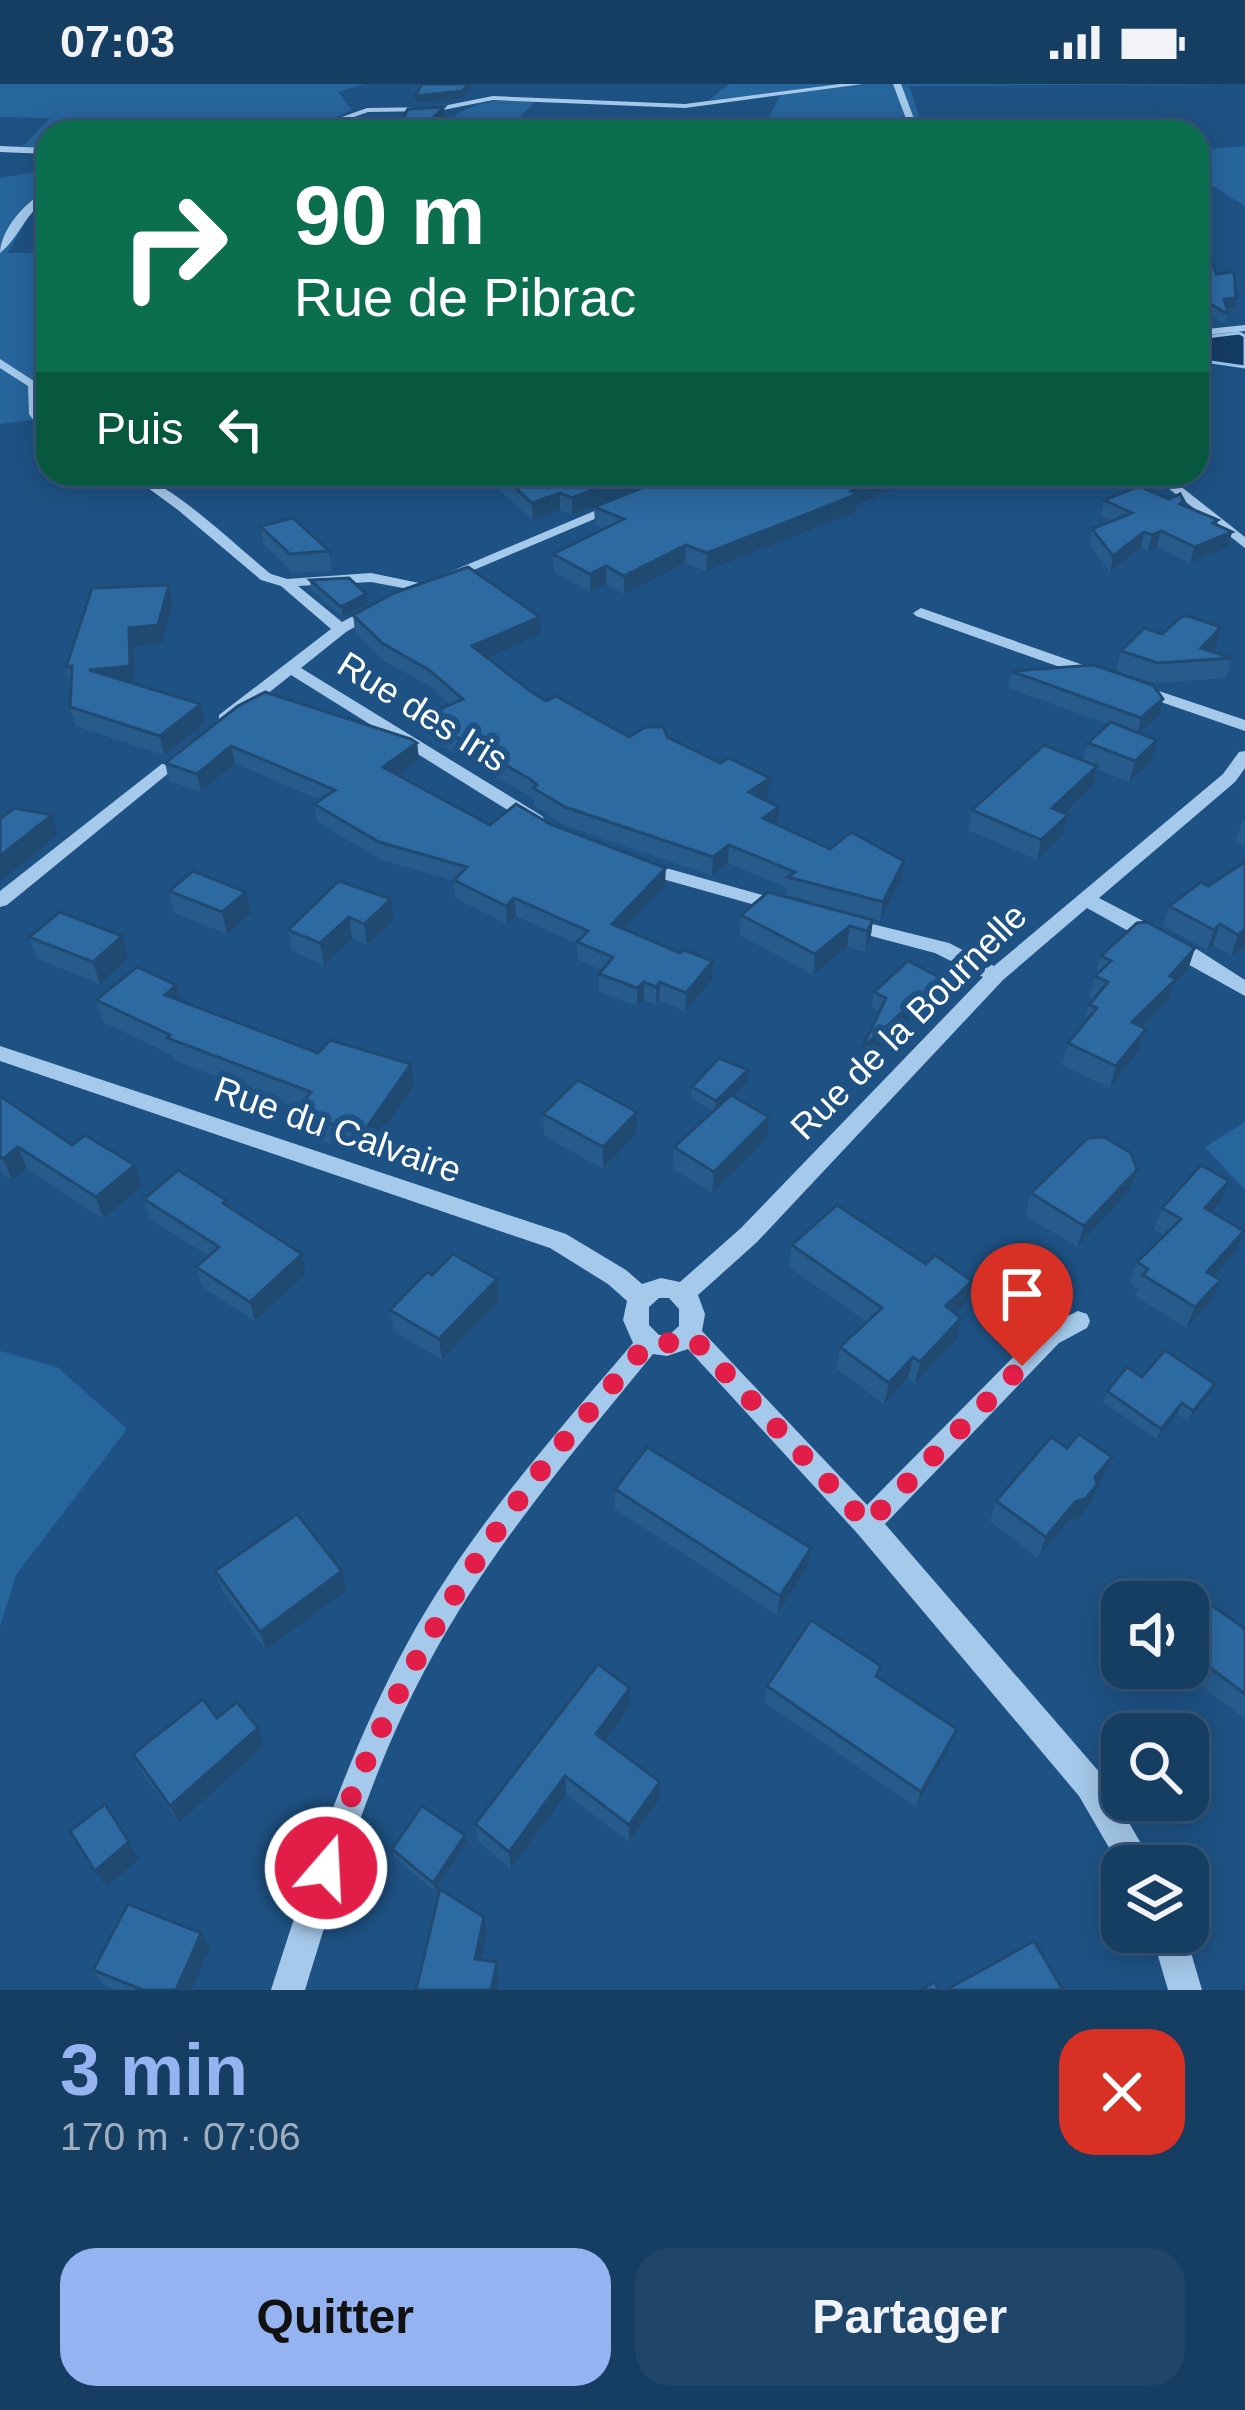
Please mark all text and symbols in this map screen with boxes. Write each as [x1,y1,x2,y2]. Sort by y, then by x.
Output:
text: 07:03 [60,16,175,67]
icon: right [96,168,252,324]
text: 90 m [294,168,485,262]
text: Rue de Pibrac [294,267,636,327]
icon: left [208,396,274,462]
text: Puis [96,403,184,454]
street label: Rue des Iris [330,643,515,780]
street label: Rue de la Bournelle [782,895,1035,1148]
street label: Rue du Calvaire [209,1068,467,1191]
pin [971,1243,1073,1366]
icon: arrive [989,1261,1055,1327]
map controls [1101,1581,1209,1953]
button: sound [1101,1581,1209,1689]
button: search [1101,1713,1209,1821]
position arrow [263,1805,389,1931]
button: layers [1101,1845,1209,1953]
button: close [1059,2029,1185,2155]
text: 3 min [60,2030,248,2110]
text: 170 m · 07:06 [60,2115,301,2158]
button: Quitter [60,2248,611,2386]
button: Partager [635,2248,1185,2386]

